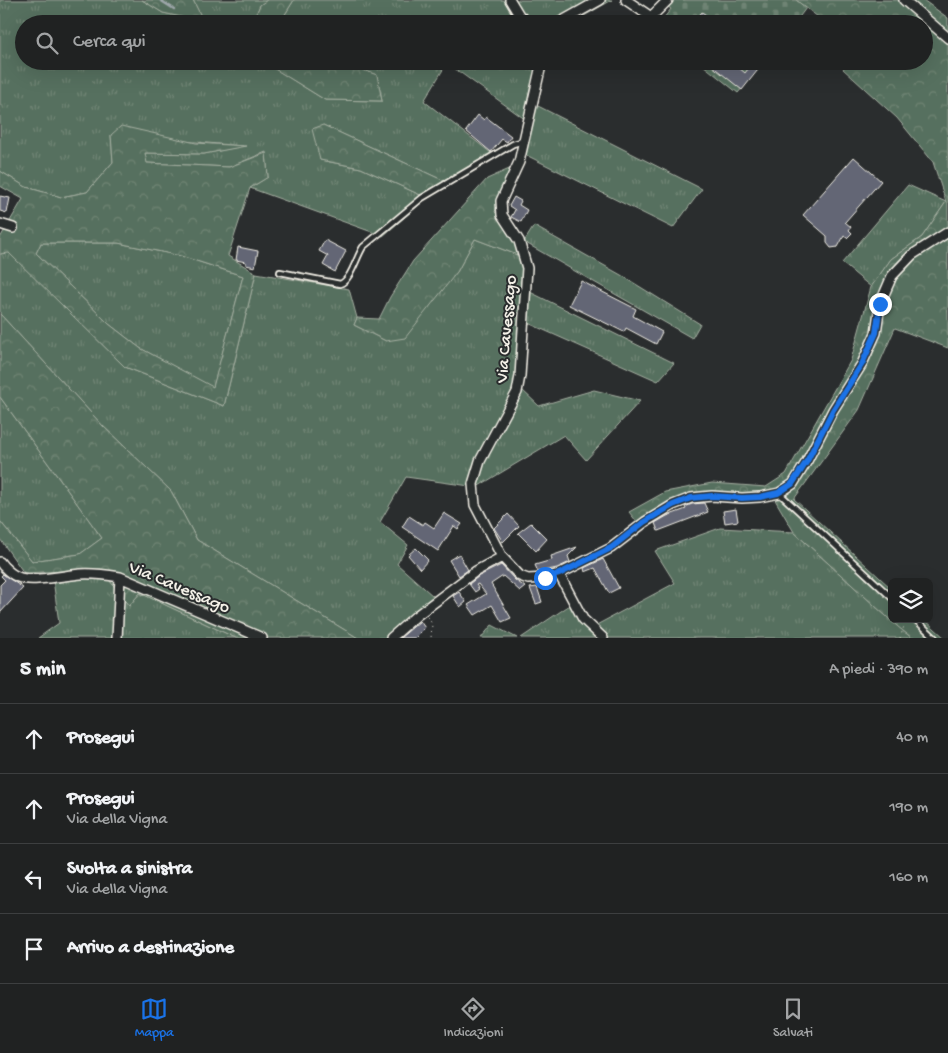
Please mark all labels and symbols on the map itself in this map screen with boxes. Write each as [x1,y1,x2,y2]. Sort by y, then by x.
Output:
street label: Via Cavessago [492,275,523,385]
route end [869,293,892,316]
street label: Via Cavessago [124,557,233,619]
route start [534,567,557,590]

